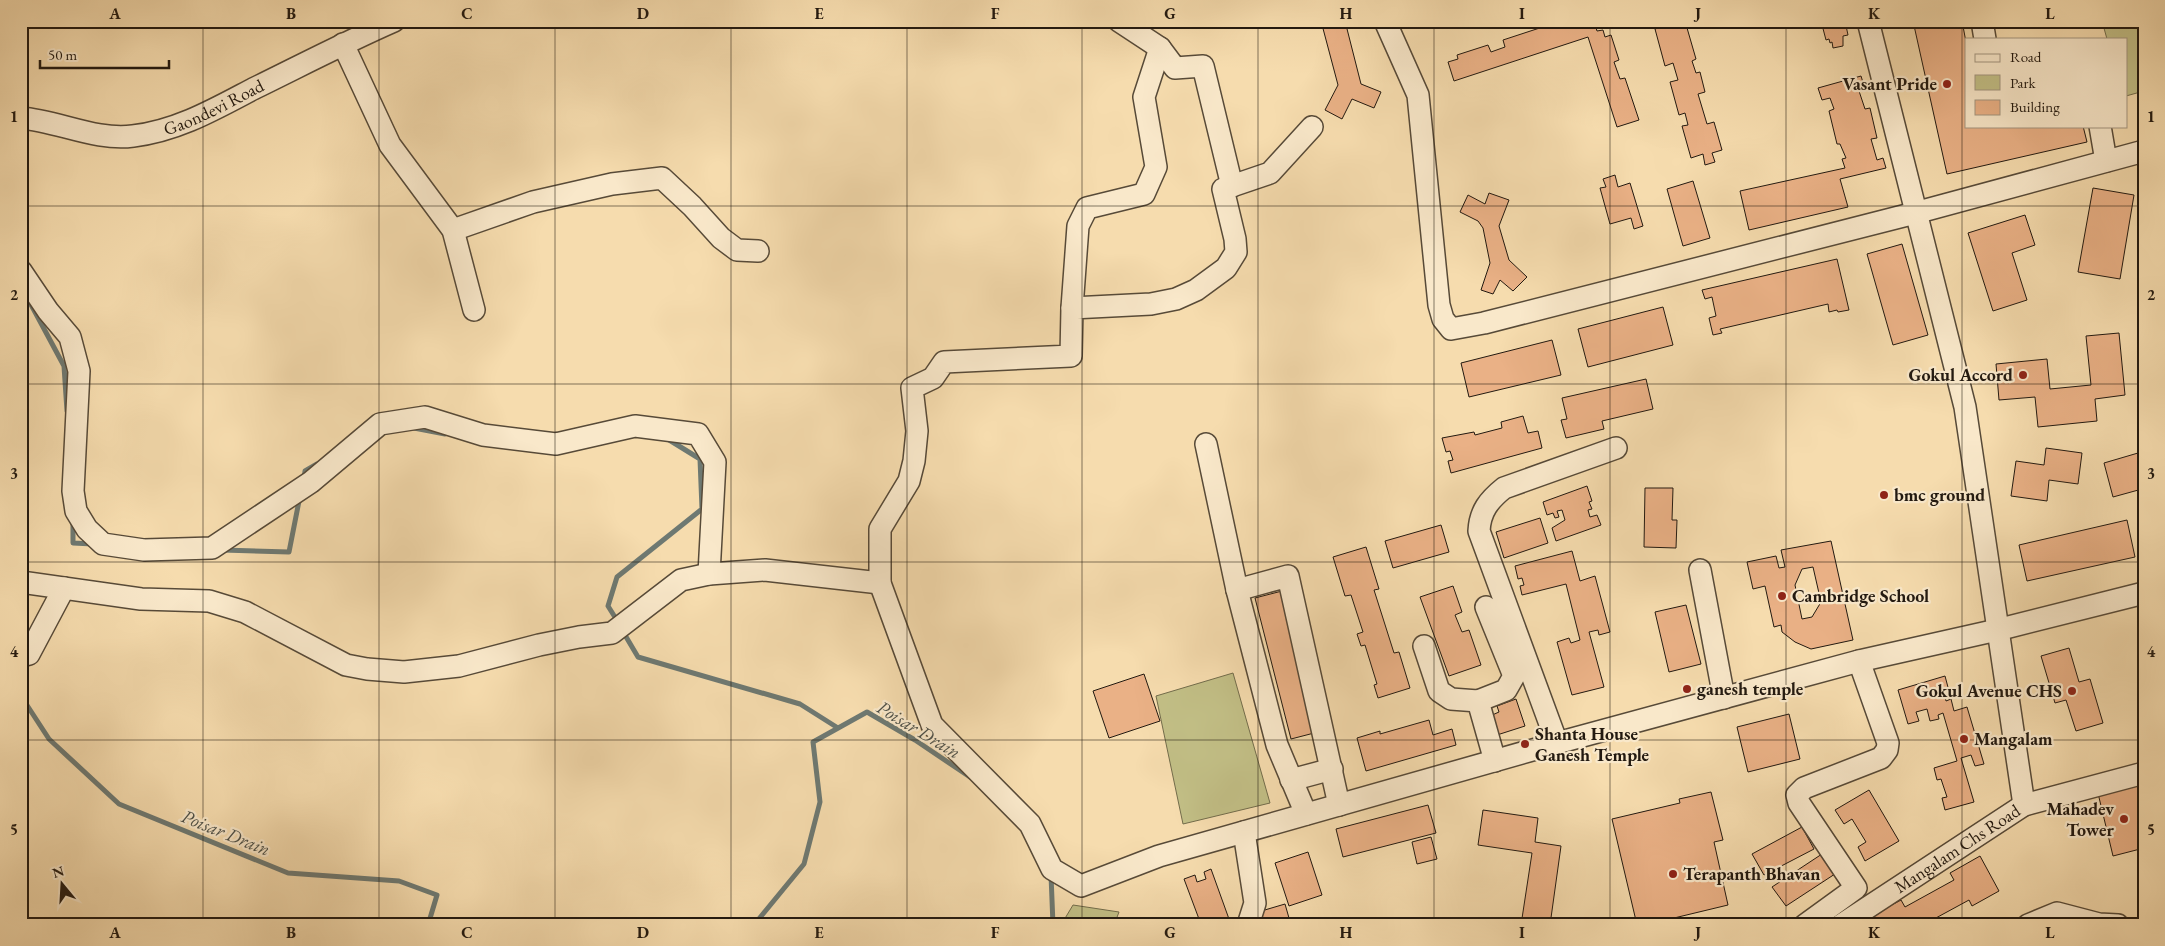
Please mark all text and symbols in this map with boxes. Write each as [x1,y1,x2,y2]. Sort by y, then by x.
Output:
text: A [108,3,121,24]
text: B [286,3,296,24]
text: C [461,3,473,24]
text: D [637,3,649,24]
text: E [814,3,824,24]
text: F [991,3,1000,24]
text: G [1164,3,1176,24]
text: H [1340,3,1353,24]
text: I [1519,3,1525,24]
text: J [1693,3,1701,24]
text: K [1868,3,1881,24]
text: L [2045,3,2055,24]
scale bar [40,38,169,70]
legend [1965,38,2128,128]
text: 50 m [48,45,77,64]
text: Road [2010,47,2042,66]
place label: Vasant Pride [1842,72,1937,95]
street label: Gaondevi Road [160,73,268,140]
text: Park [2010,73,2037,92]
marker: Vasant Pride [1941,78,1953,90]
text: Building [2010,97,2060,116]
text: 1 [10,106,18,127]
text: 1 [2147,106,2155,127]
text: 2 [10,284,19,305]
text: 2 [2147,284,2156,305]
place label: Gokul Accord [1909,363,2013,386]
marker: Gokul Accord [2017,369,2029,381]
text: 3 [10,463,18,484]
text: 3 [2147,463,2155,484]
place label: bmc ground [1894,483,1985,506]
marker: bmc ground [1878,489,1890,501]
place label: Cambridge School [1792,584,1929,607]
marker: Cambridge School [1776,590,1788,602]
text: 4 [10,641,19,662]
text: 4 [2147,641,2156,662]
place label: ganesh temple [1697,677,1804,700]
place label: Gokul Avenue CHS [1916,679,2062,702]
marker: ganesh temple [1681,683,1693,695]
marker: Gokul Avenue CHS [2066,685,2078,697]
water label: Poisar Drain [872,695,965,764]
place label: Shanta House Ganesh Temple [1535,722,1650,766]
place label: Mangalam [1974,727,2053,750]
marker: Mangalam [1958,733,1970,745]
marker: Shanta House Ganesh Temple [1519,738,1531,750]
place label: Mahadev Tower [2046,797,2115,841]
street label: Mangalam Chs Road [1890,798,2025,898]
water label: Poisar Drain [178,803,274,862]
marker: Mahadev Tower [2118,813,2130,825]
text: 5 [10,819,18,840]
text: 5 [2147,819,2155,840]
north arrow [38,858,88,908]
text: N [50,861,67,882]
place label: Terapanth Bhavan [1683,862,1820,885]
marker: Terapanth Bhavan [1667,868,1679,880]
text: A [108,922,121,943]
text: B [286,922,296,943]
text: C [461,922,473,943]
text: D [637,922,649,943]
text: E [814,922,824,943]
text: F [991,922,1000,943]
text: G [1164,922,1176,943]
text: H [1340,922,1353,943]
text: I [1519,922,1525,943]
text: J [1693,922,1701,943]
text: K [1868,922,1881,943]
text: L [2045,922,2055,943]

